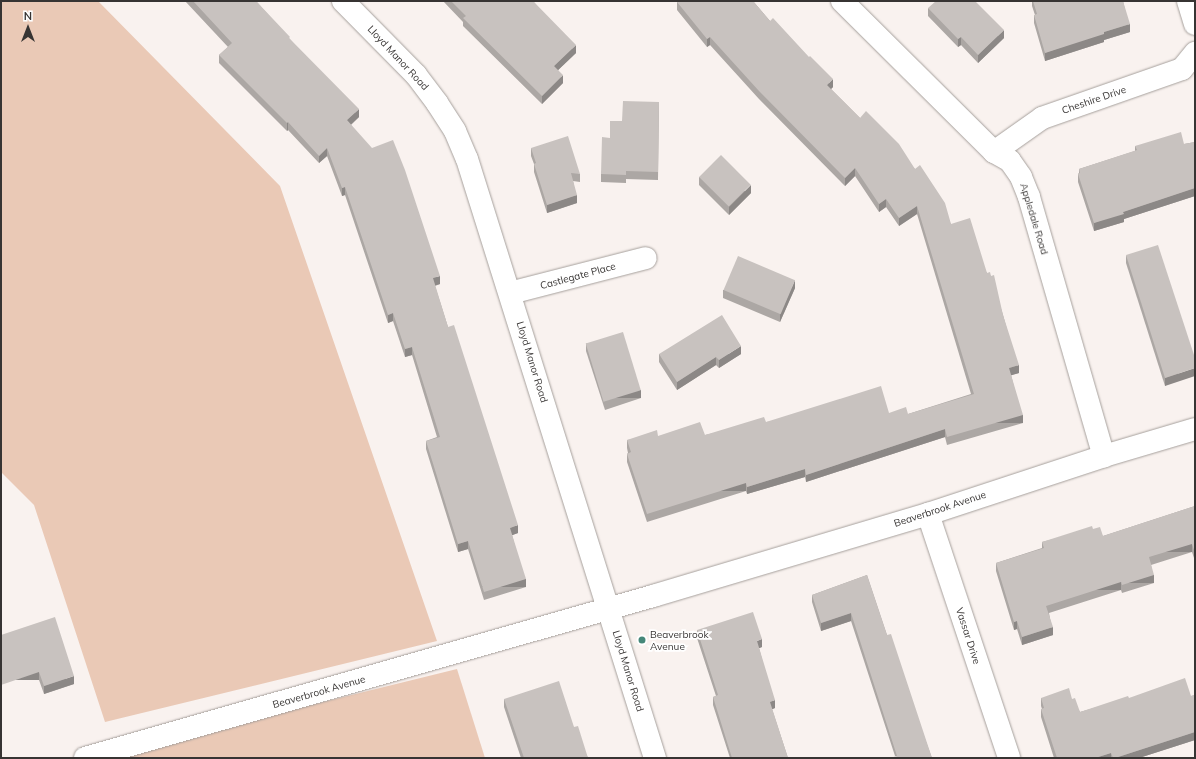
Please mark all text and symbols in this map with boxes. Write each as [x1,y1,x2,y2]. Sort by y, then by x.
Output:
north arrow [8,8,48,48]
text: N [24,9,32,23]
street label: Lloyd Manor Road [365,23,431,93]
street label: Cheshire Drive [1060,83,1128,117]
street label: Appledale Road [1017,182,1051,256]
street label: Castlegate Place [539,260,617,292]
street label: Lloyd Manor Road [514,320,550,404]
street label: Beaverbrook Avenue [892,488,988,530]
street label: Vassar Drive [953,606,983,666]
place label: Beaverbrook Avenue [650,628,709,652]
street label: Lloyd Manor Road [610,629,646,713]
marker: Beaverbrook Avenue [637,635,647,645]
street label: Beaverbrook Avenue [271,673,367,711]

